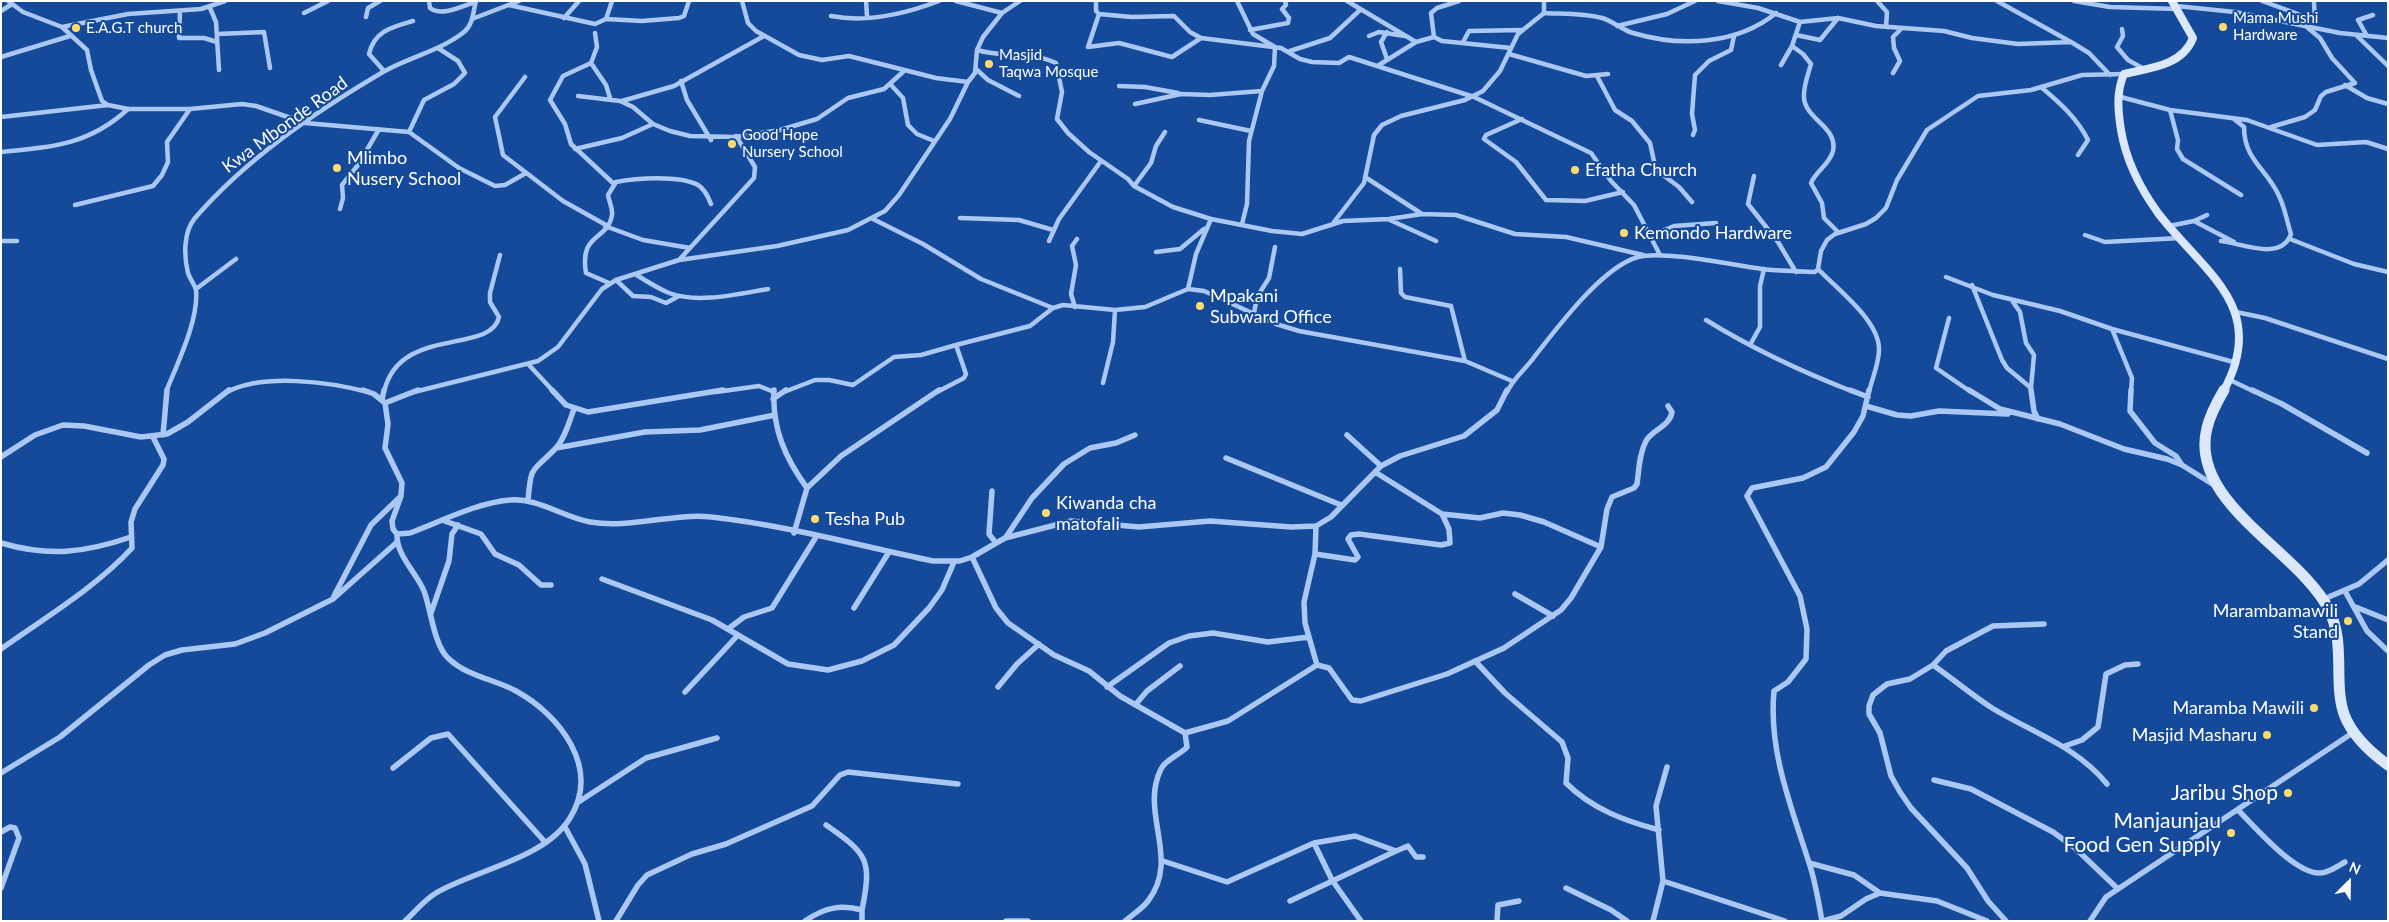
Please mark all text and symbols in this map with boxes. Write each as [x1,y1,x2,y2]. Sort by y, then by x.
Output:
place label: Mama Mushi Hardware [2233,9,2318,44]
place label: E.A.G.T church [86,19,182,37]
marker: Mama Mushi Hardware [2217,21,2229,33]
marker: E.A.G.T church [70,22,82,34]
place label: Masjid Taqwa Mosque [999,46,1098,81]
marker: Masjid Taqwa Mosque [983,58,995,70]
street label: Kwa Mbonde Road [218,72,352,178]
place label: Good Hope Nursery School [742,126,843,161]
marker: Good Hope Nursery School [726,138,738,150]
place label: Mlimbo Nusery School [347,147,461,190]
place label: Efatha Church [1585,159,1697,181]
marker: Mlimbo Nusery School [331,162,343,174]
marker: Efatha Church [1569,164,1581,176]
place label: Kemondo Hardware [1634,222,1792,244]
marker: Kemondo Hardware [1618,227,1630,239]
place label: Mpakani Subward Office [1210,285,1332,328]
marker: Mpakani Subward Office [1194,300,1206,312]
place label: Kiwanda cha matofali [1056,492,1156,534]
marker: Kiwanda cha matofali [1040,507,1052,519]
place label: Tesha Pub [825,508,905,530]
marker: Tesha Pub [809,513,821,525]
place label: Marambamawili Stand [2213,600,2338,642]
marker: Marambamawili Stand [2342,615,2354,627]
place label: Maramba Mawili [2172,697,2304,719]
marker: Maramba Mawili [2308,702,2320,714]
place label: Masjid Masharu [2132,724,2257,746]
marker: Masjid Masharu [2261,729,2273,741]
place label: Jaribu Shop [2171,780,2278,806]
marker: Jaribu Shop [2282,787,2294,799]
place label: Manjaunjau Food Gen Supply [2063,808,2221,858]
marker: Manjaunjau Food Gen Supply [2225,827,2237,839]
north arrow [2324,857,2374,907]
text: N [2347,858,2363,878]

